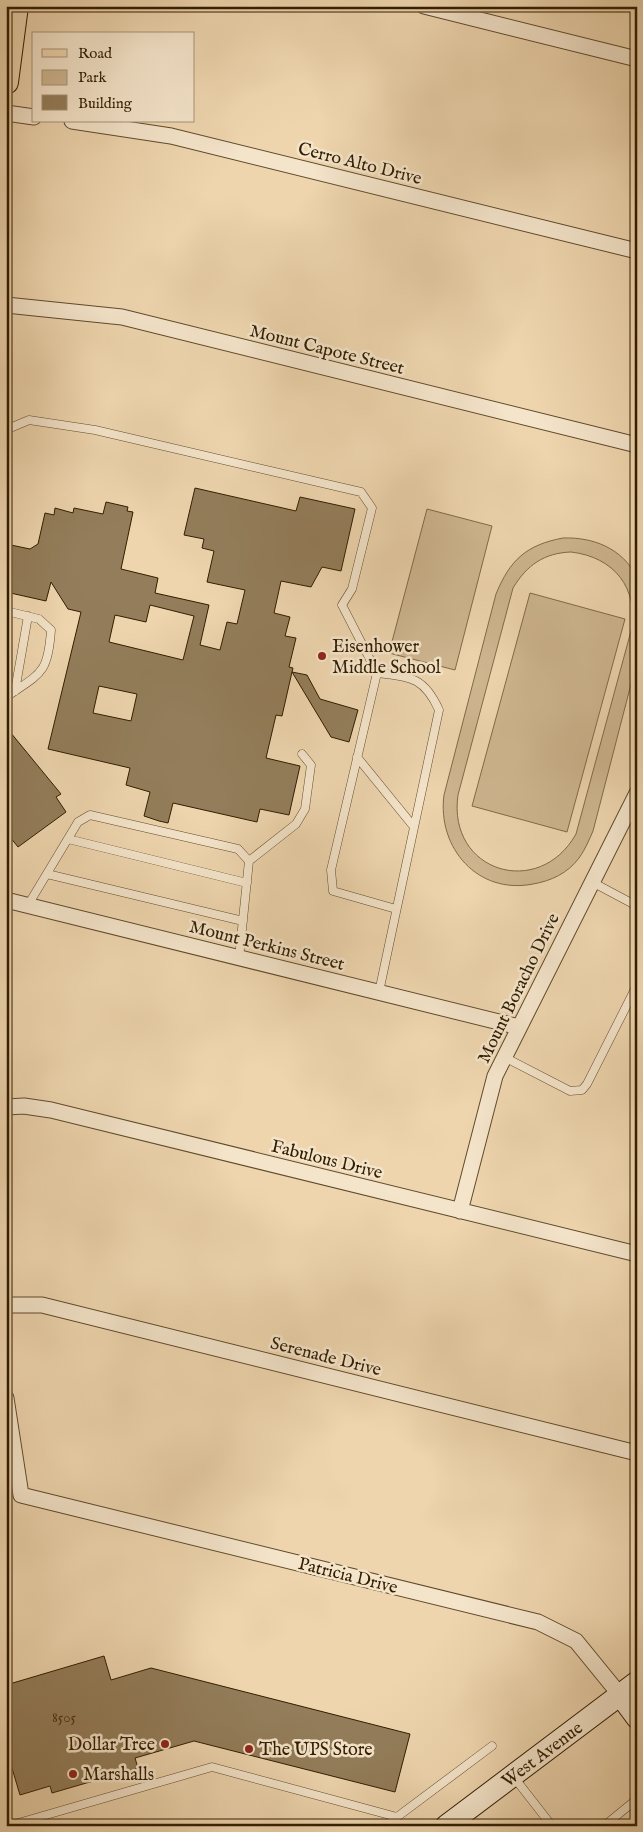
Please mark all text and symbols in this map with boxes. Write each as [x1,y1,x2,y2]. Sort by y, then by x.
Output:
legend [32,32,195,122]
text: Road [78,44,113,63]
text: Park [78,68,108,87]
text: Building [78,94,133,113]
street label: Cerro Alto Drive [295,138,424,191]
street label: Mount Capote Street [247,320,406,381]
place label: Eisenhower Middle School [332,636,441,680]
marker: Eisenhower Middle School [316,650,328,662]
street label: Mount Boracho Drive [473,910,566,1067]
street label: Mount Perkins Street [187,916,347,977]
street label: Fabulous Drive [269,1136,385,1185]
street label: Serenade Drive [268,1333,383,1382]
street label: Patricia Drive [295,1553,400,1600]
house number: 8505 [52,1708,77,1727]
street label: West Avenue [498,1717,588,1793]
place label: Dollar Tree [68,1734,155,1757]
marker: Dollar Tree [159,1738,171,1750]
place label: The UPS Store [259,1739,373,1762]
marker: The UPS Store [243,1743,255,1755]
place label: Marshalls [83,1764,154,1787]
marker: Marshalls [67,1768,79,1780]

